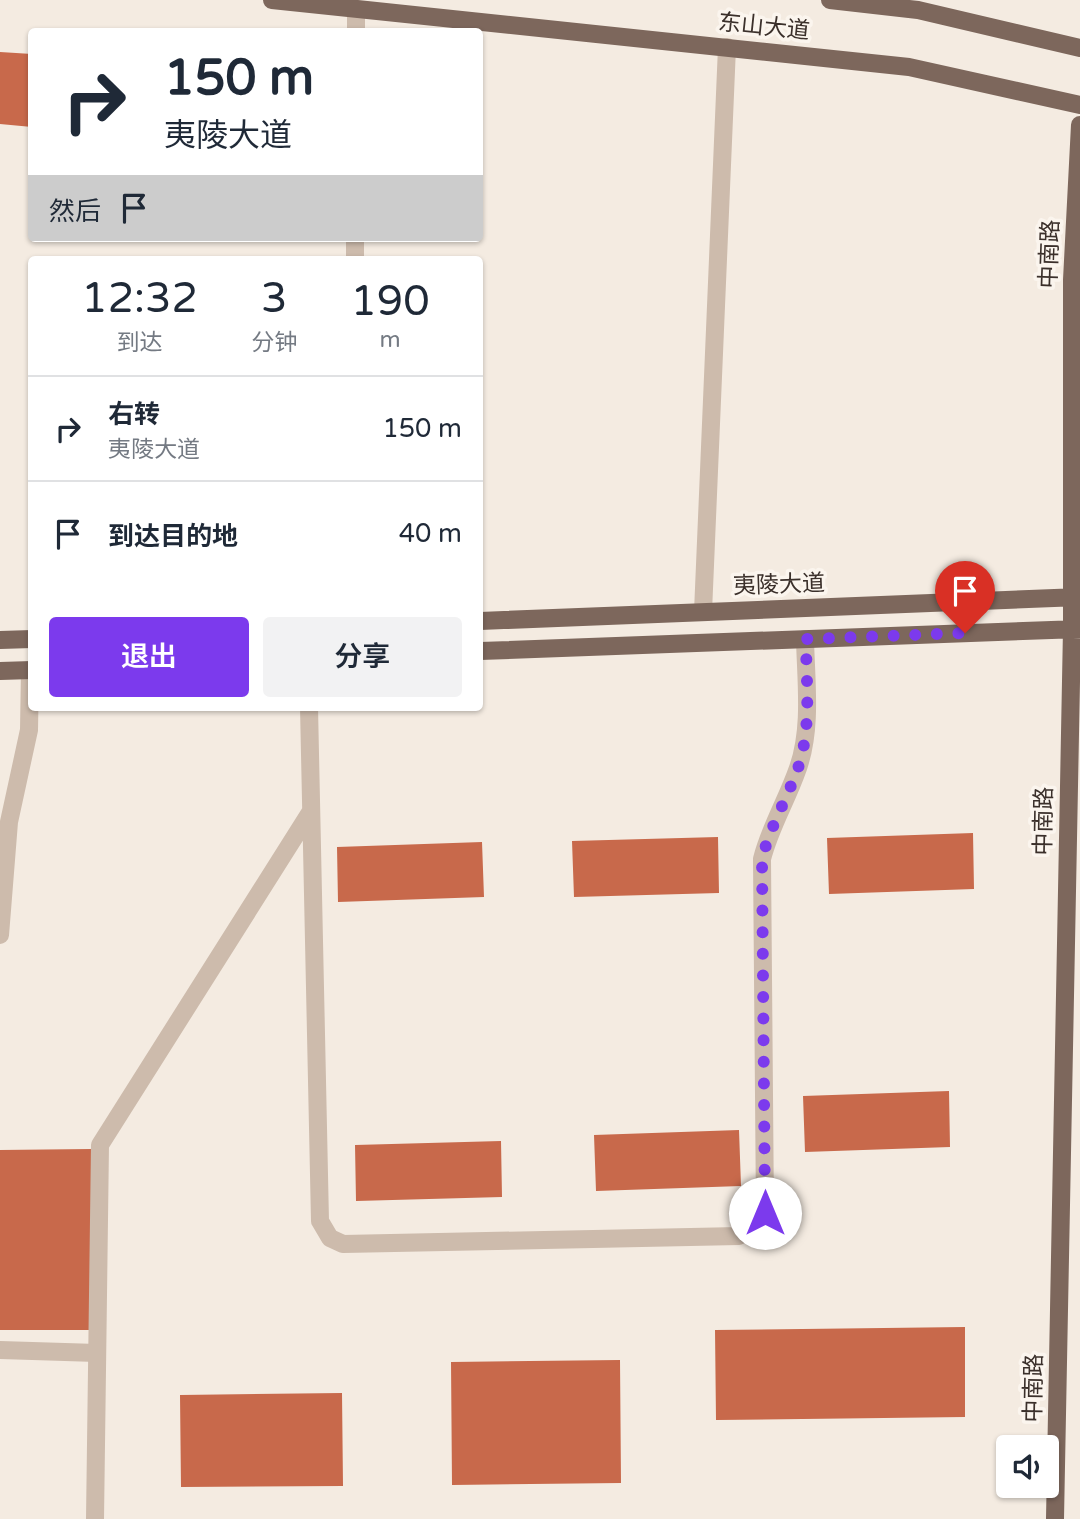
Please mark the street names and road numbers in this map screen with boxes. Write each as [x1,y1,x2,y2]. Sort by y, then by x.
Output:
street label: 东山大道 [717,8,811,46]
street label: 中南路 [1035,219,1065,289]
street label: 夷陵大道 [733,569,825,601]
street label: 中南路 [1029,786,1059,856]
street label: 中南路 [1019,1353,1049,1423]

